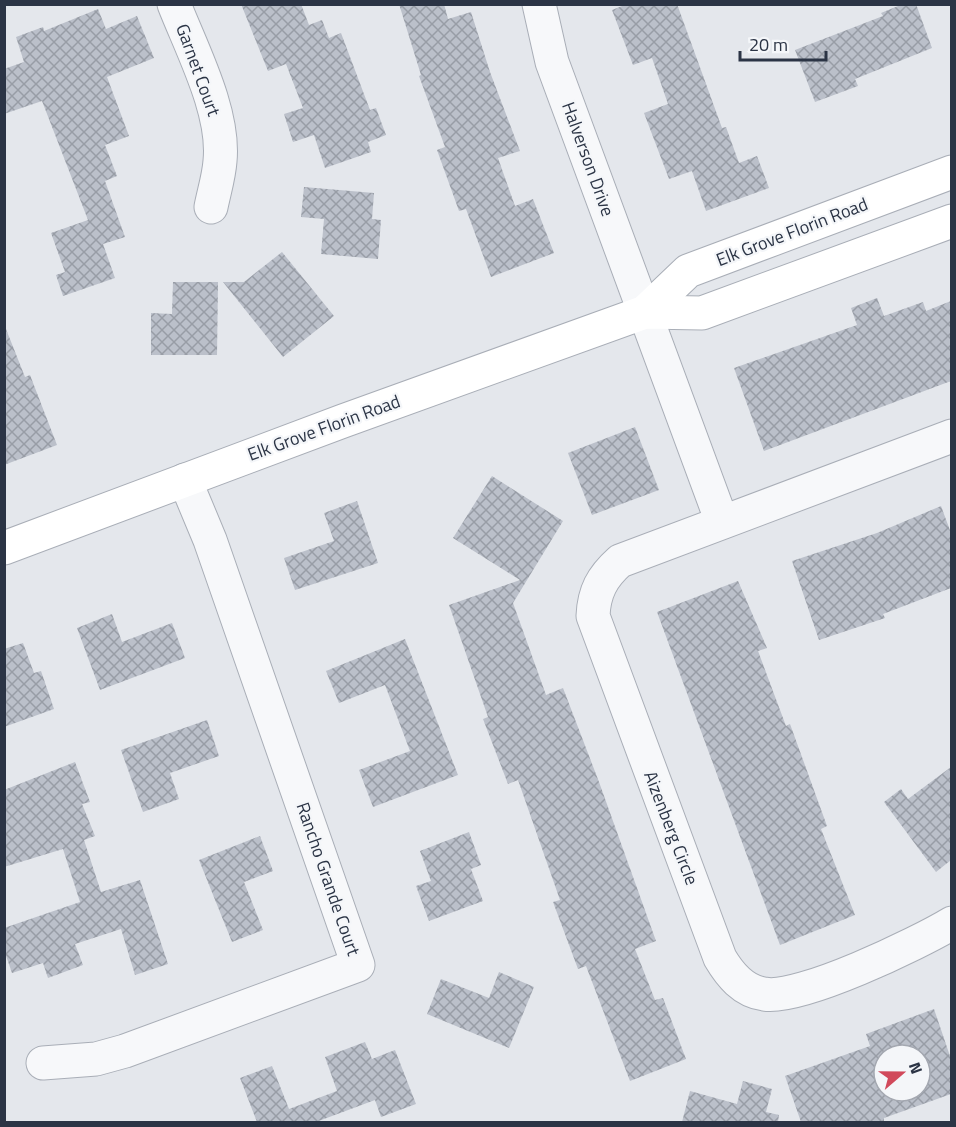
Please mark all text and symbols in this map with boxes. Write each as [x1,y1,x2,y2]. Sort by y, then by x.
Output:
street label: Garnet Court [169,20,228,120]
scale bar [740,24,826,62]
text: 20 m [749,31,788,58]
street label: Halverson Drive [555,98,622,220]
street label: Elk Grove Florin Road [712,190,872,273]
street label: Elk Grove Florin Road [244,387,404,468]
street label: Aizenberg Circle [637,767,706,889]
street label: Rancho Grande Court [290,799,368,960]
north arrow [872,1043,932,1103]
text: N [903,1059,929,1077]

